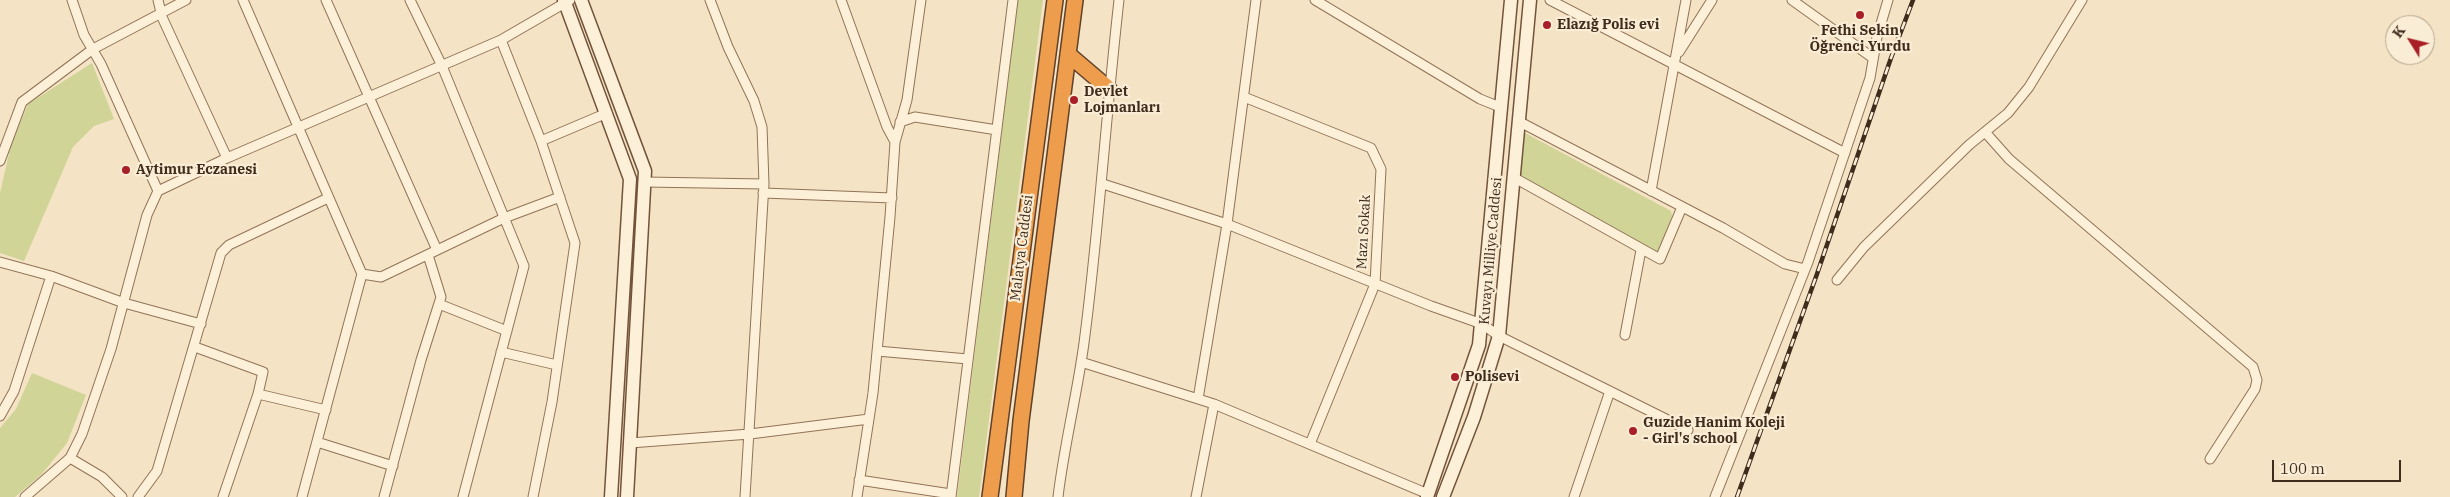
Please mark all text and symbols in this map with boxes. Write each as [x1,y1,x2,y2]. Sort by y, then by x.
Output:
marker: Fethi Sekin Öğrenci Yurdu [1854,9,1866,21]
north arrow [2385,15,2435,65]
place label: Elazığ Polis evi [1557,17,1659,33]
marker: Elazığ Polis evi [1541,19,1553,31]
text: K [2388,22,2409,41]
place label: Fethi Sekin Öğrenci Yurdu [1809,23,1911,56]
place label: Devlet Lojmanları [1084,84,1160,116]
marker: Devlet Lojmanları [1068,94,1080,106]
place label: Aytimur Eczanesi [136,162,257,178]
marker: Aytimur Eczanesi [120,164,132,176]
street label: Kuvayı Milliye Caddesi [1476,177,1506,325]
street label: Malatya Caddesi [1007,194,1037,302]
street label: Mazı Sokak [1354,194,1374,270]
place label: Polisevi [1465,369,1519,385]
marker: Polisevi [1449,371,1461,383]
place label: Guzide Hanim Koleji - Girl's school [1643,415,1785,448]
marker: Guzide Hanim Koleji - Girl's school [1627,425,1639,437]
scale bar [2275,450,2404,482]
text: 100 m [2280,459,2325,478]

